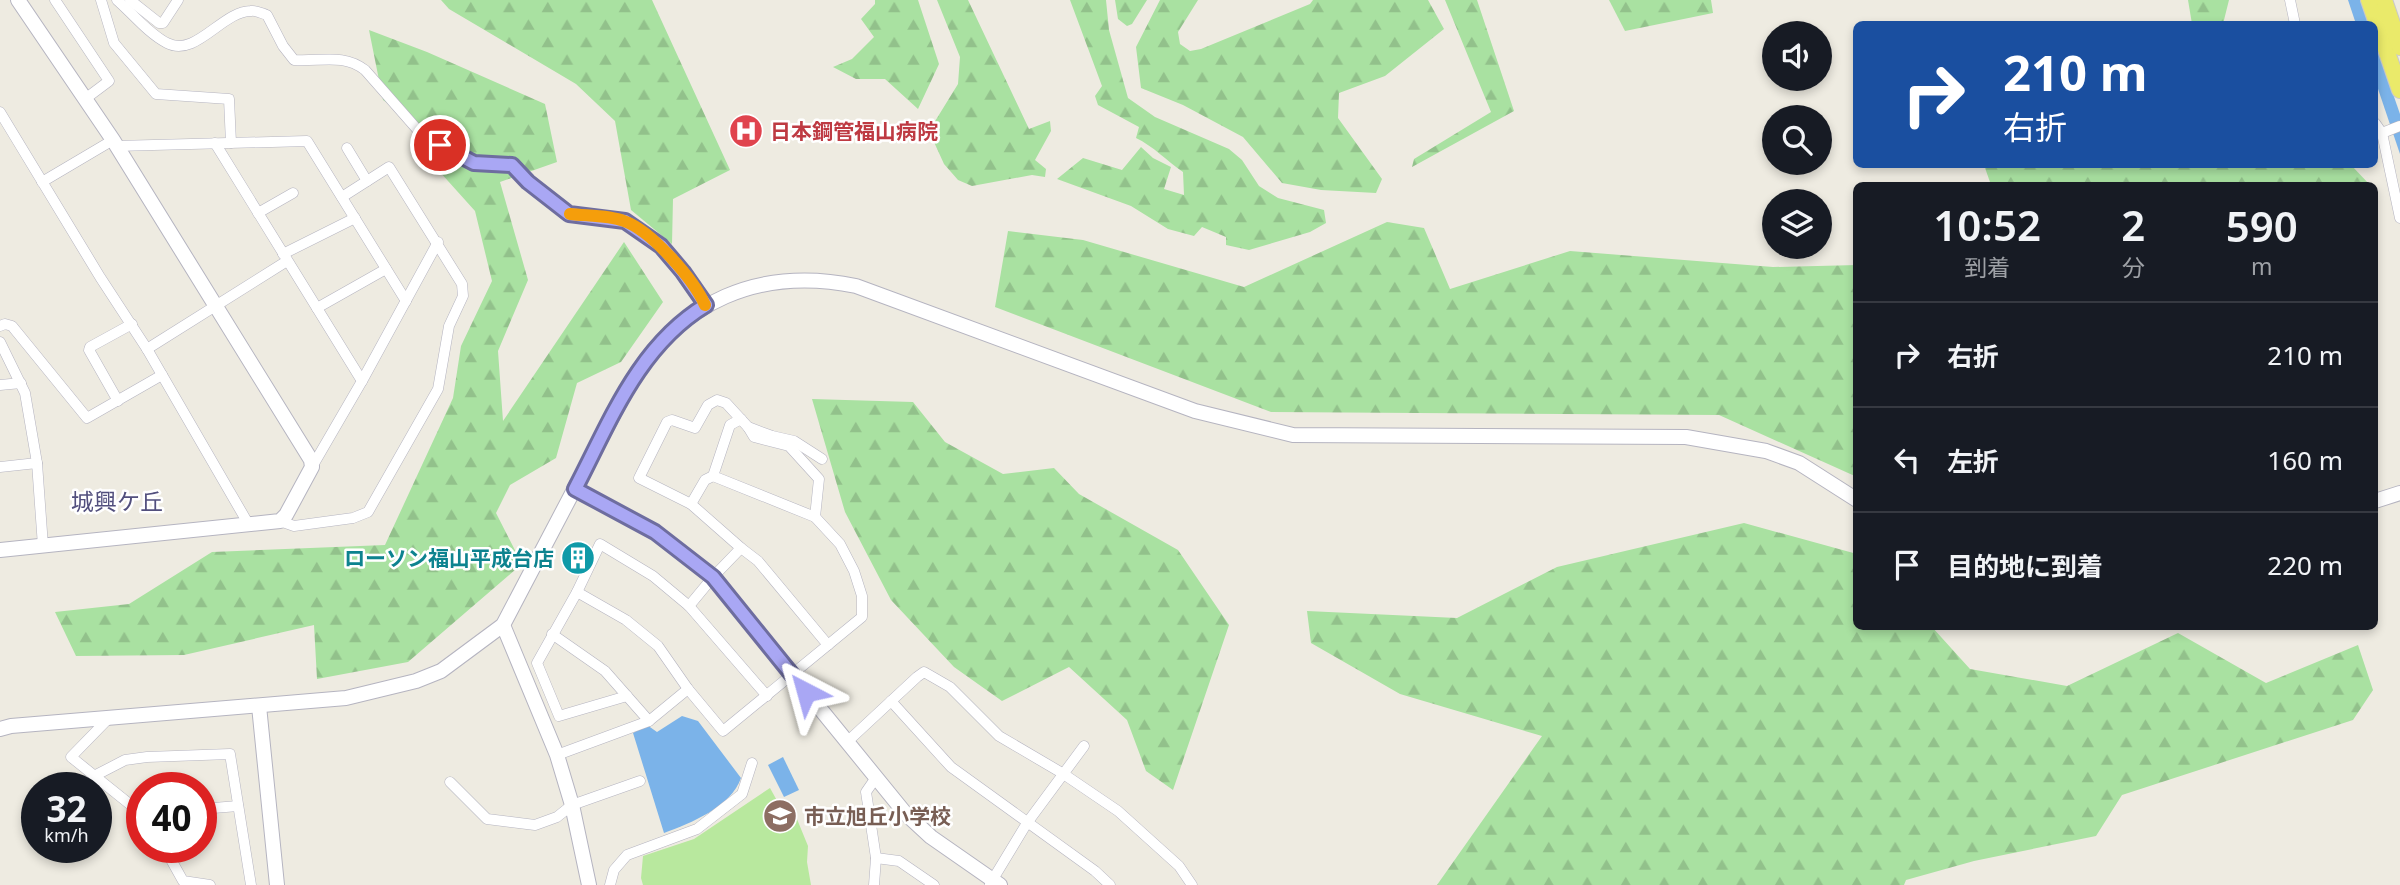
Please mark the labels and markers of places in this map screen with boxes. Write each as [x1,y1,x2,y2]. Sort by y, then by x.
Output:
hospital icon: 日本鋼管福山病院 [727,112,765,150]
pin [410,115,470,175]
place label: 日本鋼管福山病院 [770,117,938,145]
building icon: ローソン福山平成台店 [559,539,597,577]
place label: ローソン福山平成台店 [344,544,554,572]
school or university icon: 市立旭丘小学校 [761,797,799,835]
place label: 市立旭丘小学校 [804,802,951,830]

